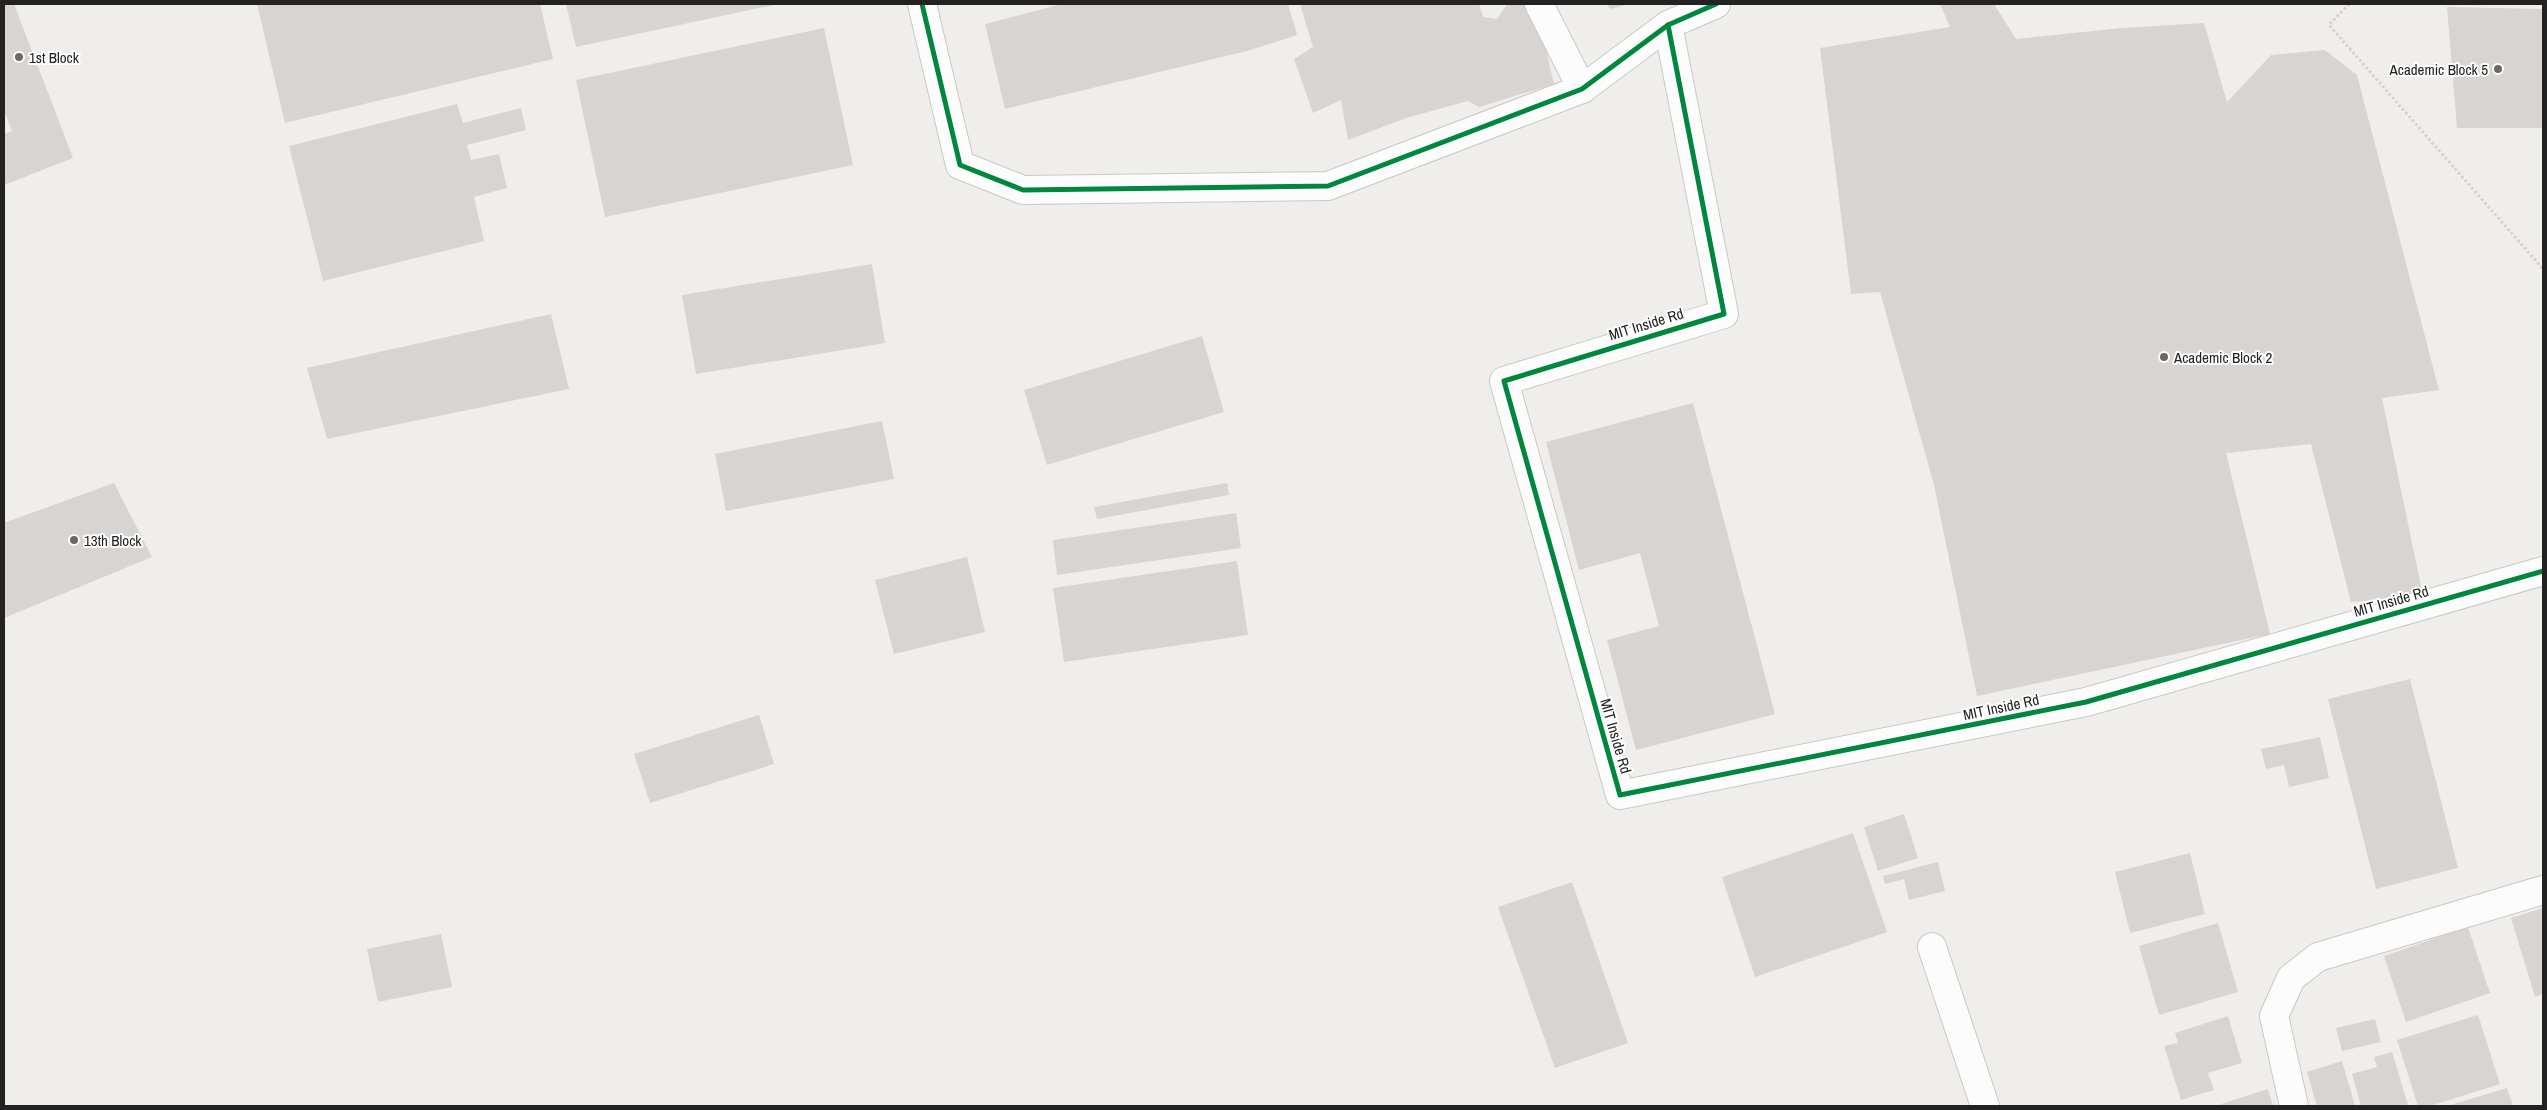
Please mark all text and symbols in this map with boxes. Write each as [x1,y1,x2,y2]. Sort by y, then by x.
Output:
place label: 1st Block [29,47,80,68]
marker: 1st Block [13,51,25,63]
place label: Academic Block 5 [2389,59,2488,80]
marker: Academic Block 5 [2492,63,2504,75]
street label: MIT Inside Rd [1606,303,1686,345]
place label: Academic Block 2 [2173,347,2273,368]
marker: Academic Block 2 [2158,351,2170,363]
place label: 13th Block [84,530,142,551]
marker: 13th Block [68,534,80,546]
street label: MIT Inside Rd [2351,580,2431,622]
street label: MIT Inside Rd [1961,689,2041,725]
street label: MIT Inside Rd [1595,696,1637,776]

